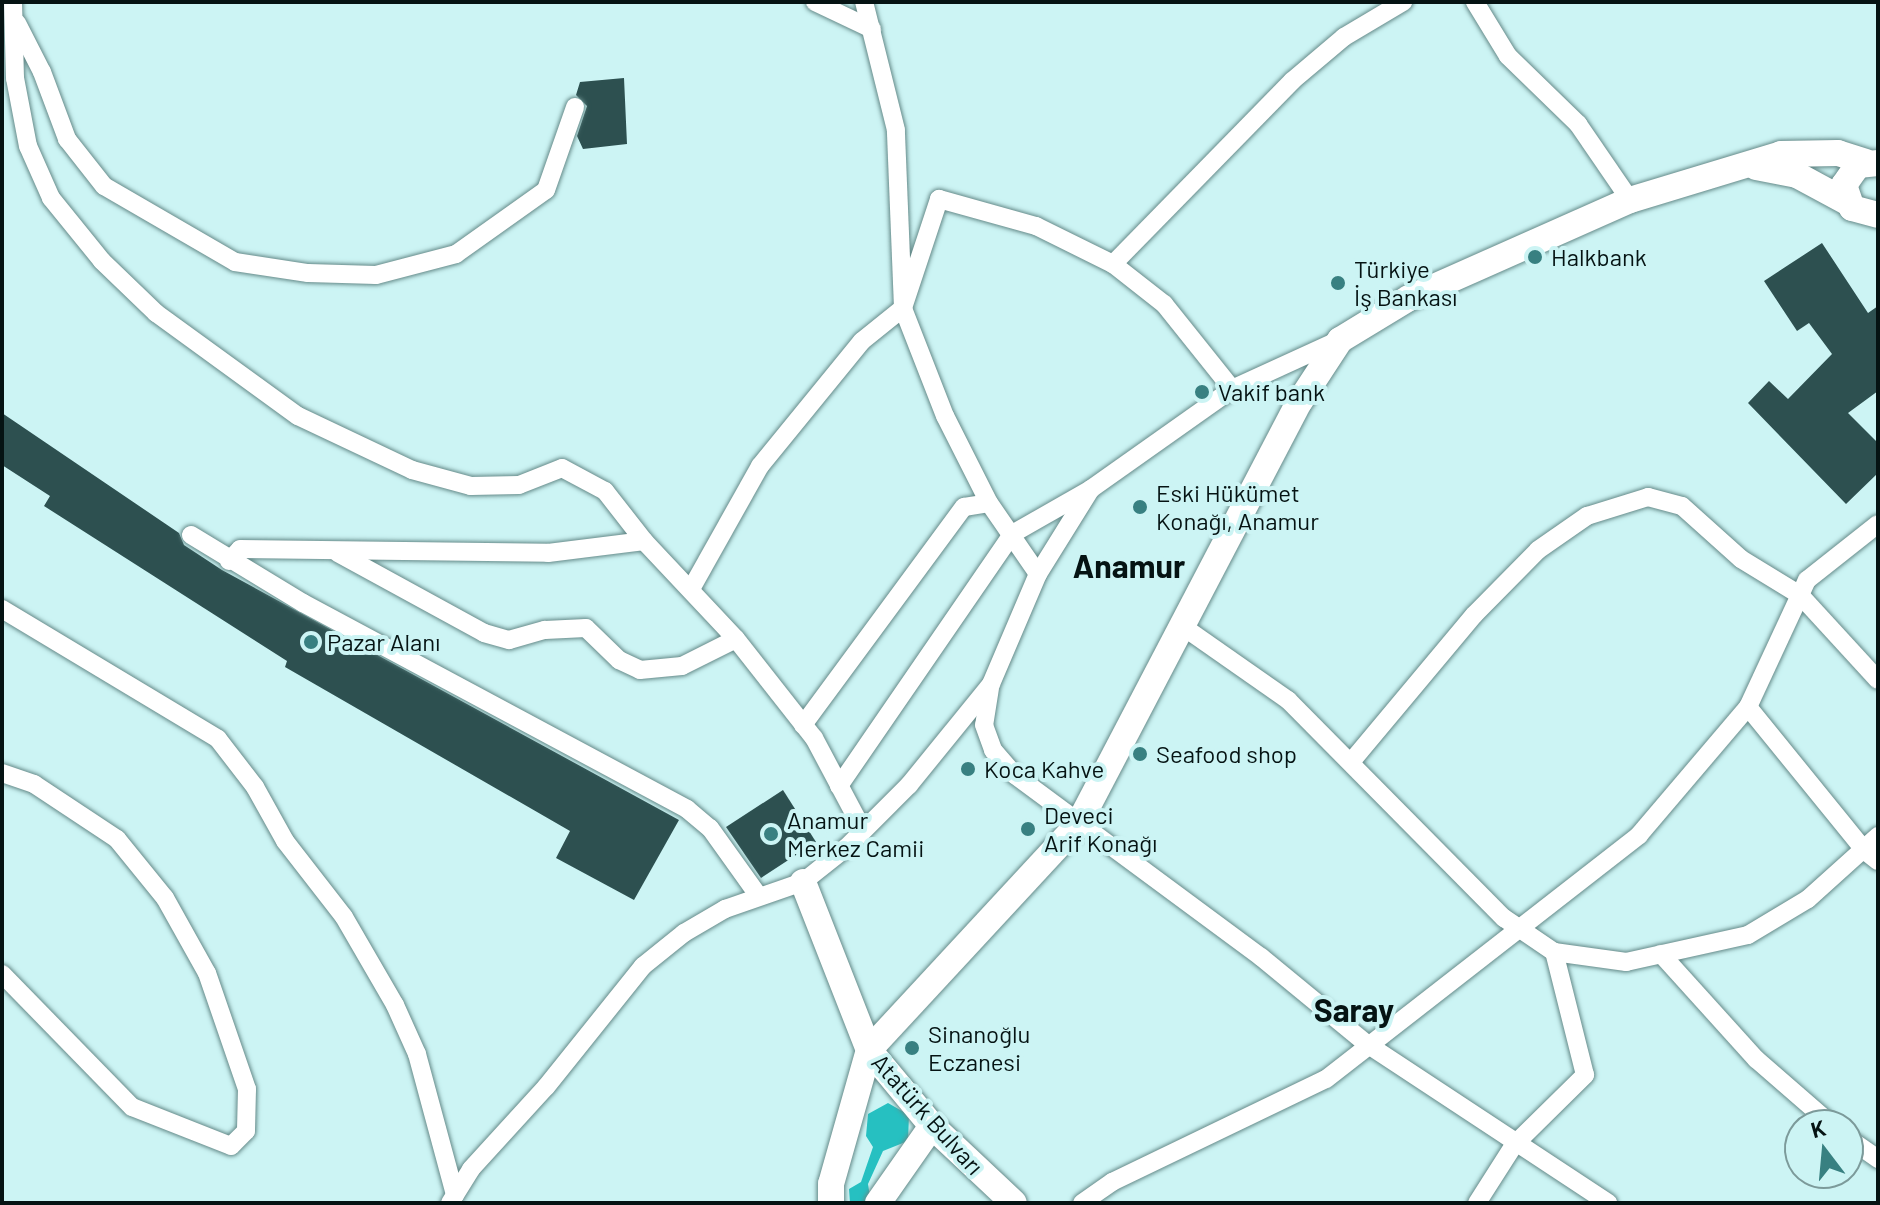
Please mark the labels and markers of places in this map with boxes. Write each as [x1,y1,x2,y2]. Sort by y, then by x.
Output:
place label: Halkbank [1551,243,1647,271]
marker: Halkbank [1526,248,1544,266]
place label: Türkiye İş Bankası [1354,255,1457,311]
marker: Türkiye İş Bankası [1329,274,1347,292]
place label: Vakif bank [1218,378,1325,406]
marker: Vakif bank [1193,383,1211,401]
place label: Eski Hükümet Konağı, Anamur [1156,479,1319,535]
marker: Eski Hükümet Konağı, Anamur [1131,498,1149,516]
place label: Pazar Alanı [327,628,440,656]
marker: Pazar Alanı [302,633,320,651]
place label: Seafood shop [1156,740,1297,768]
marker: Seafood shop [1131,745,1149,763]
place label: Koca Kahve [984,755,1104,783]
marker: Koca Kahve [959,760,977,778]
place label: Deveci Arif Konağı [1044,801,1157,857]
place label: Anamur Merkez Camii [787,806,924,862]
marker: Deveci Arif Konağı [1019,820,1037,838]
marker: Anamur Merkez Camii [762,825,780,843]
place label: Sinanoğlu Eczanesi [928,1020,1030,1076]
marker: Sinanoğlu Eczanesi [903,1039,921,1057]

